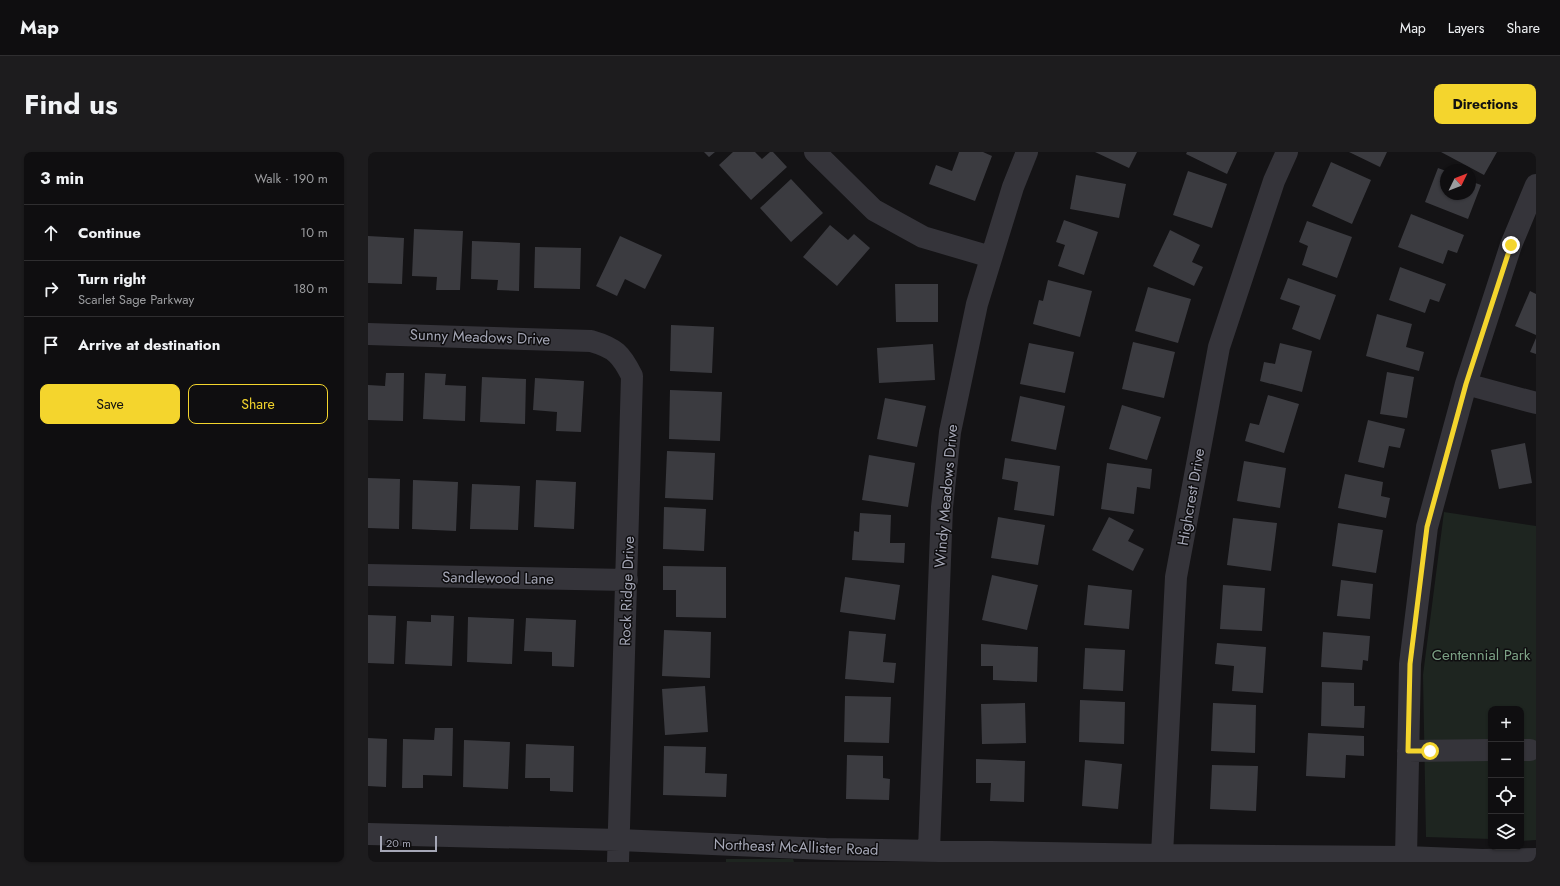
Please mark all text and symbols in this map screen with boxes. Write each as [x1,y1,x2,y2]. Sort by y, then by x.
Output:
text: Map [20,14,59,41]
text: Map [1400,18,1426,38]
text: Layers [1448,18,1484,38]
text: Share [1506,18,1540,38]
text: Find us [24,84,118,125]
button: Directions [1434,84,1536,124]
north arrow [1440,164,1476,200]
text: 3 min [40,166,84,190]
text: Walk · 190 m [255,169,328,188]
icon: ahead [40,222,62,244]
text: Continue [78,222,141,244]
text: 10 m [300,223,328,242]
route end [1502,236,1520,254]
text: Turn right [78,268,146,290]
icon: right [40,278,62,300]
text: 180 m [293,279,328,298]
text: Scarlet Sage Parkway [78,290,194,309]
street label: Sunny Meadows Drive [409,324,551,350]
icon: arrive [40,334,62,356]
text: Arrive at destination [78,334,220,356]
button: Save [40,384,180,424]
button: Share [188,384,328,424]
street label: Windy Meadows Drive [929,423,963,569]
street label: Highcrest Drive [1172,446,1210,547]
street label: Rock Ridge Drive [614,535,640,646]
street label: Sandlewood Lane [442,566,554,590]
park label: Centennial Park [1432,644,1531,666]
map controls [1488,706,1524,850]
button: + [1488,706,1524,742]
route start [1421,742,1439,760]
button: − [1488,742,1524,778]
button: locate [1488,778,1524,814]
button: layers [1488,814,1524,850]
street label: Northeast McAllister Road [713,833,879,861]
scale bar [380,834,437,853]
text: 20 m [386,835,411,851]

